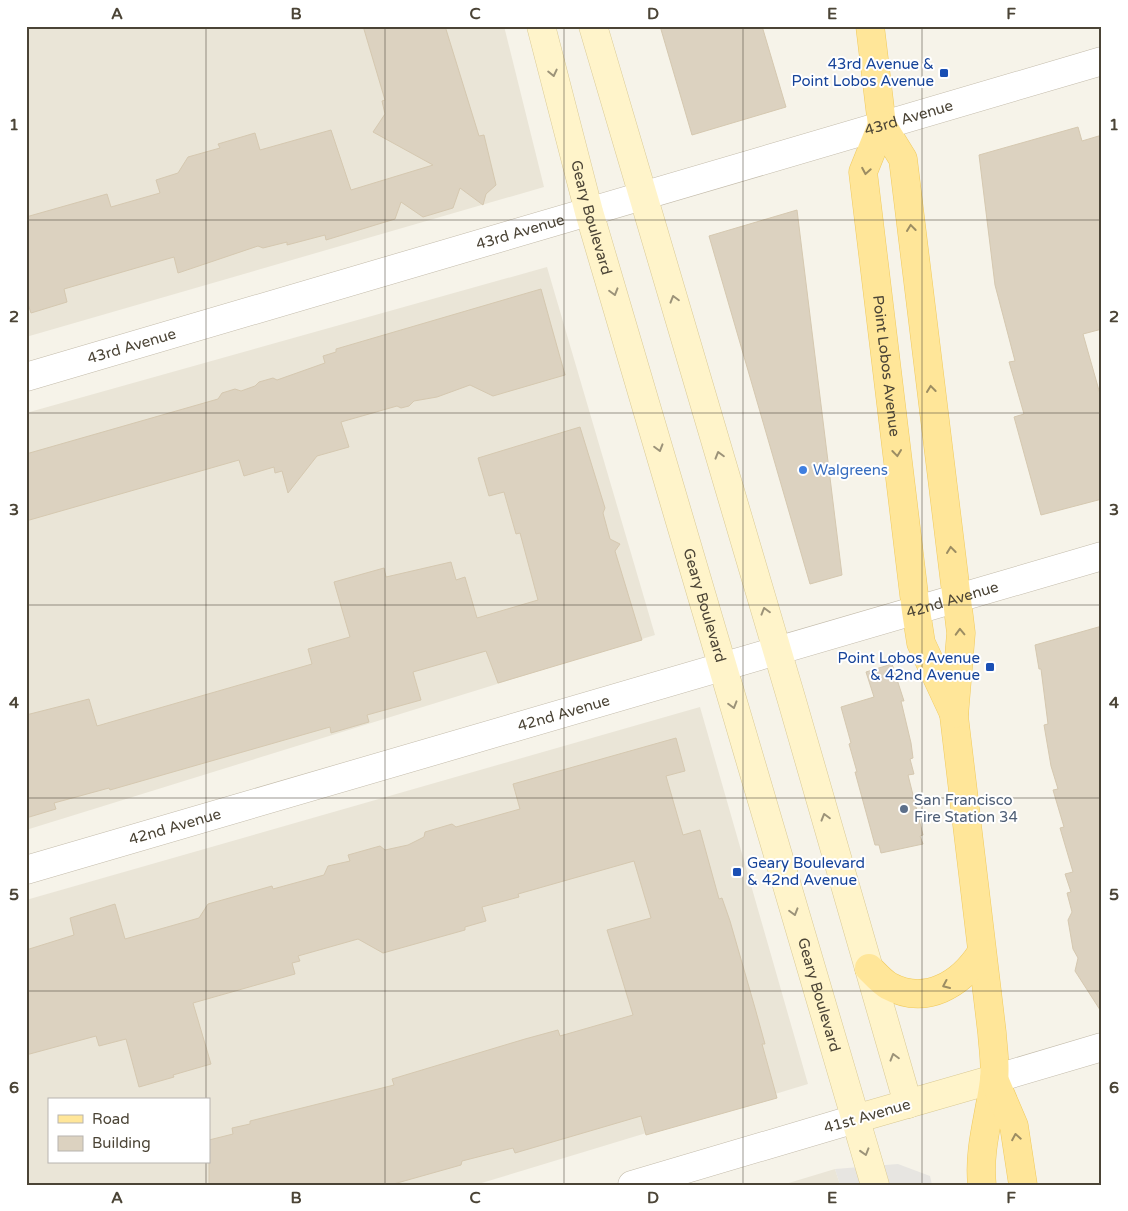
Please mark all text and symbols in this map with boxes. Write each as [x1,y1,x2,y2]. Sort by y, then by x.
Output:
text: A [111,4,123,24]
text: B [290,4,302,24]
text: C [469,4,481,24]
text: D [647,4,659,24]
text: E [827,4,837,24]
text: F [1006,4,1016,24]
place label: 43rd Avenue & Point Lobos Avenue [792,55,934,90]
marker: 43rd Avenue & Point Lobos Avenue [938,67,950,79]
one-way arrow [547,69,558,78]
street label: 43rd Avenue [862,96,955,139]
text: 1 [9,115,19,135]
text: 1 [1109,115,1119,135]
street label: Geary Boulevard [567,158,616,277]
one-way arrow [861,166,871,175]
street label: 43rd Avenue [474,210,567,253]
one-way arrow [906,223,917,231]
one-way arrow [608,288,619,297]
street label: Point Lobos Avenue [869,294,904,438]
one-way arrow [669,295,679,304]
text: 2 [9,307,19,327]
text: 2 [1109,307,1119,327]
street label: 43rd Avenue [85,324,178,368]
one-way arrow [926,385,937,393]
one-way arrow [654,444,664,452]
one-way arrow [891,450,902,458]
one-way arrow [715,451,725,460]
place label: Walgreens [813,461,888,479]
marker: Walgreens [797,464,809,476]
text: 3 [9,500,19,520]
text: 3 [1109,500,1119,520]
street label: Geary Boulevard [679,546,730,664]
one-way arrow [946,546,957,554]
street label: 42nd Avenue [904,578,1001,622]
one-way arrow [760,607,770,616]
one-way arrow [955,628,966,636]
place label: Point Lobos Avenue & 42nd Avenue [838,649,980,684]
marker: Point Lobos Avenue & 42nd Avenue [984,661,996,673]
street label: 42nd Avenue [515,691,612,735]
text: 4 [9,693,19,713]
text: 4 [1109,693,1119,713]
one-way arrow [728,701,738,709]
place label: San Francisco Fire Station 34 [914,791,1018,826]
marker: San Francisco Fire Station 34 [898,803,910,815]
street label: 42nd Avenue [127,805,223,849]
one-way arrow [820,813,831,822]
place label: Geary Boulevard & 42nd Avenue [747,854,865,889]
marker: Geary Boulevard & 42nd Avenue [731,866,743,878]
text: 5 [9,885,19,905]
text: 5 [1109,885,1119,905]
one-way arrow [789,907,799,915]
street label: Geary Boulevard [794,936,844,1054]
one-way arrow [942,979,951,990]
one-way arrow [890,1053,900,1062]
text: 6 [9,1078,19,1098]
text: 6 [1109,1078,1119,1098]
street label: 41st Avenue [822,1095,912,1137]
legend [48,1098,210,1164]
text: Road [92,1110,130,1128]
one-way arrow [1012,1132,1022,1141]
text: Building [92,1134,151,1152]
one-way arrow [859,1147,869,1156]
text: A [111,1188,123,1208]
text: B [290,1188,302,1208]
text: C [469,1188,481,1208]
text: D [647,1188,659,1208]
text: E [827,1188,837,1208]
text: F [1006,1188,1016,1208]

